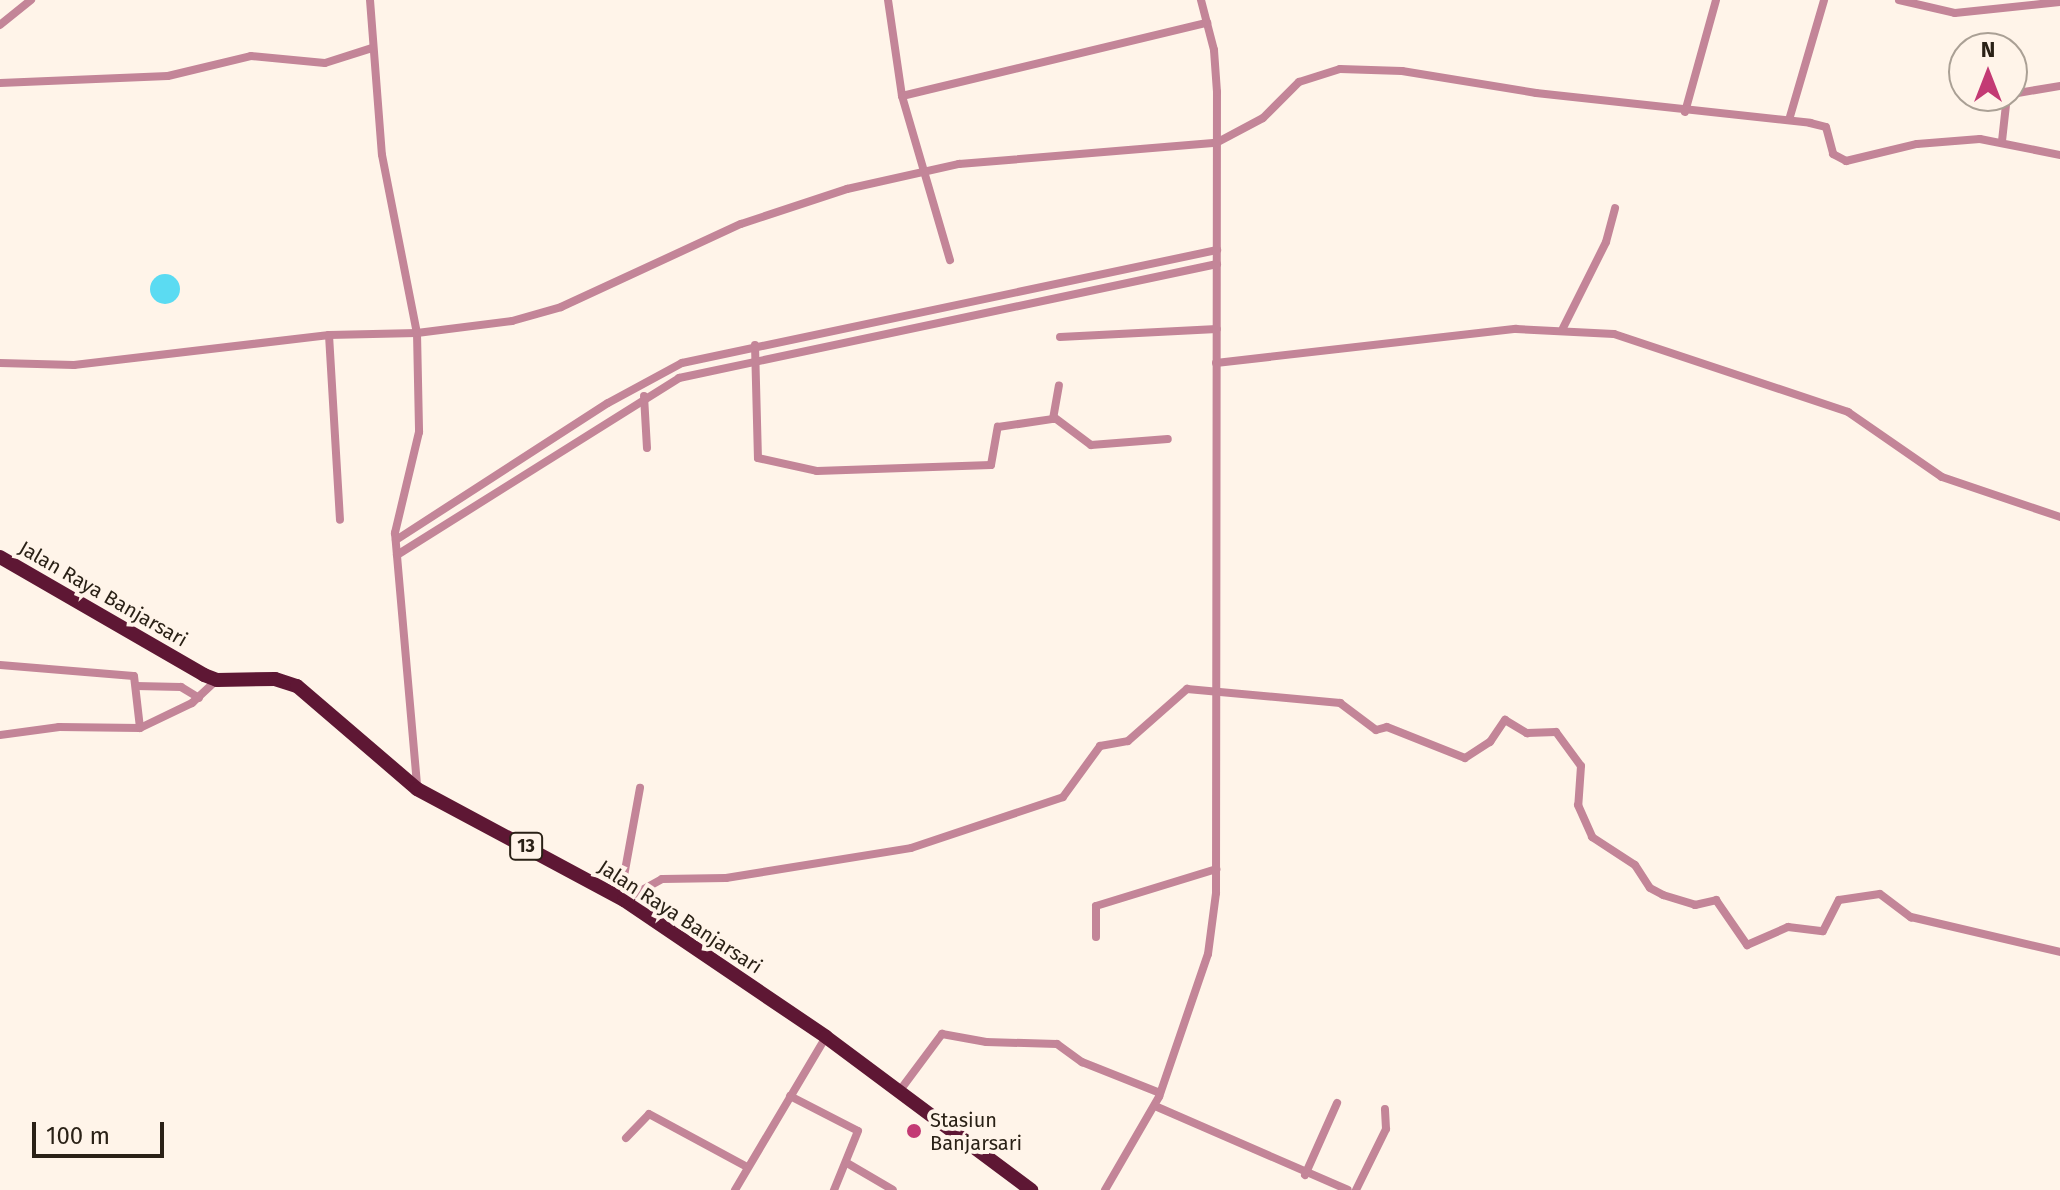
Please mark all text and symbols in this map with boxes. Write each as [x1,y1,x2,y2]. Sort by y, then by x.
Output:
north arrow [1948,32,2028,112]
text: N [1981,36,1995,63]
street label: Jalan Raya Banjarsari [14,536,192,652]
road number: 13 [508,832,544,860]
street label: Jalan Raya Banjarsari [594,855,766,979]
scale bar [36,1106,168,1156]
place label: Stasiun Banjarsari [930,1108,1022,1155]
text: 100 m [46,1122,110,1150]
marker: Stasiun Banjarsari [905,1122,923,1140]

